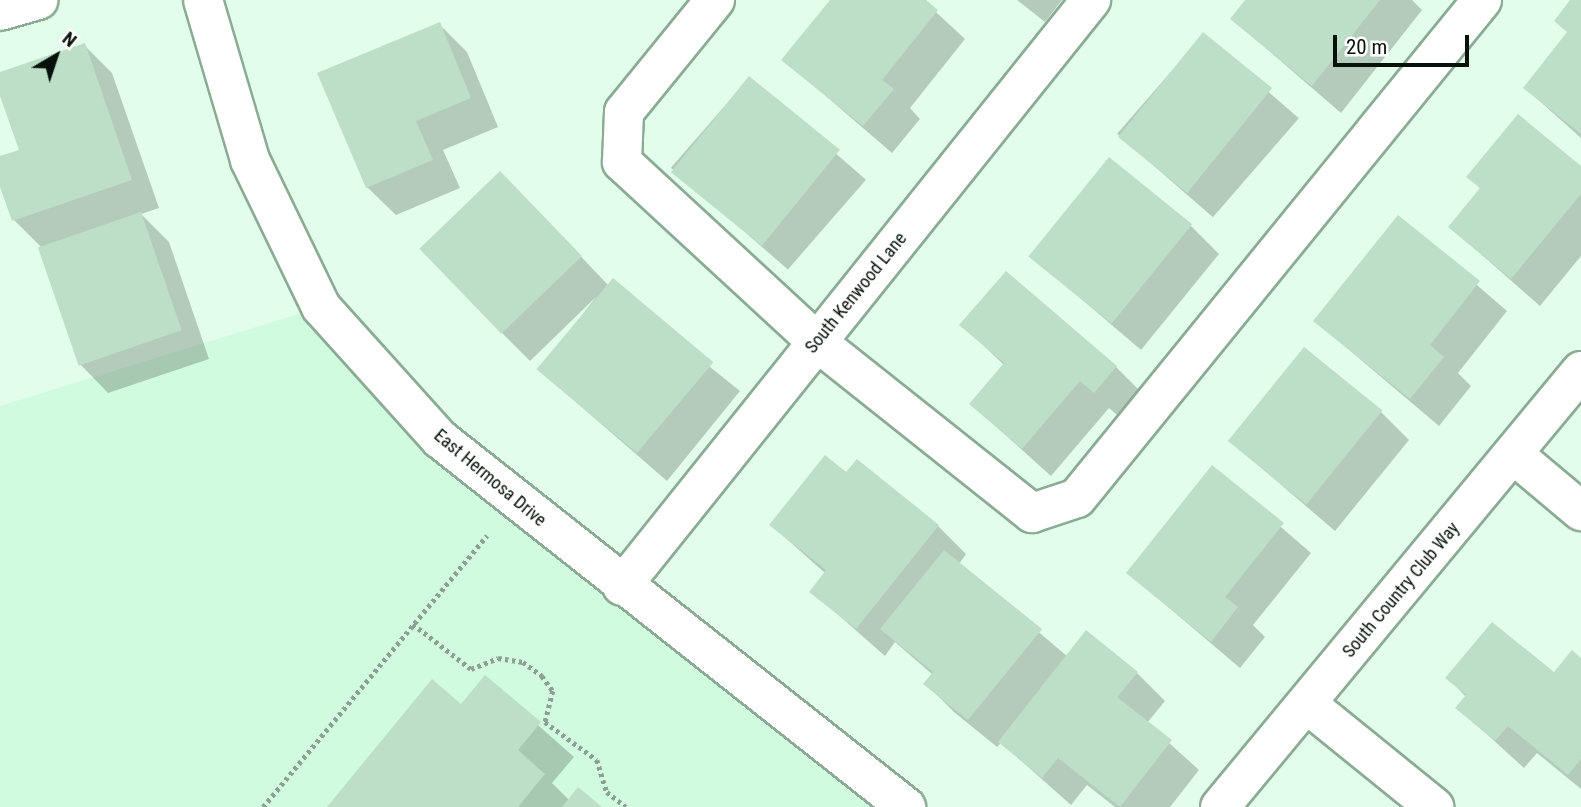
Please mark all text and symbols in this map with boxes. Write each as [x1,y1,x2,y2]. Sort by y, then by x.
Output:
north arrow [21,21,91,91]
scale bar [1336,21,1472,65]
text: N [58,27,81,52]
text: 20 m [1346,35,1387,59]
street label: South Kenwood Lane [801,228,911,358]
street label: East Hermosa Drive [430,425,550,531]
street label: South Country Club Way [1338,518,1464,662]

